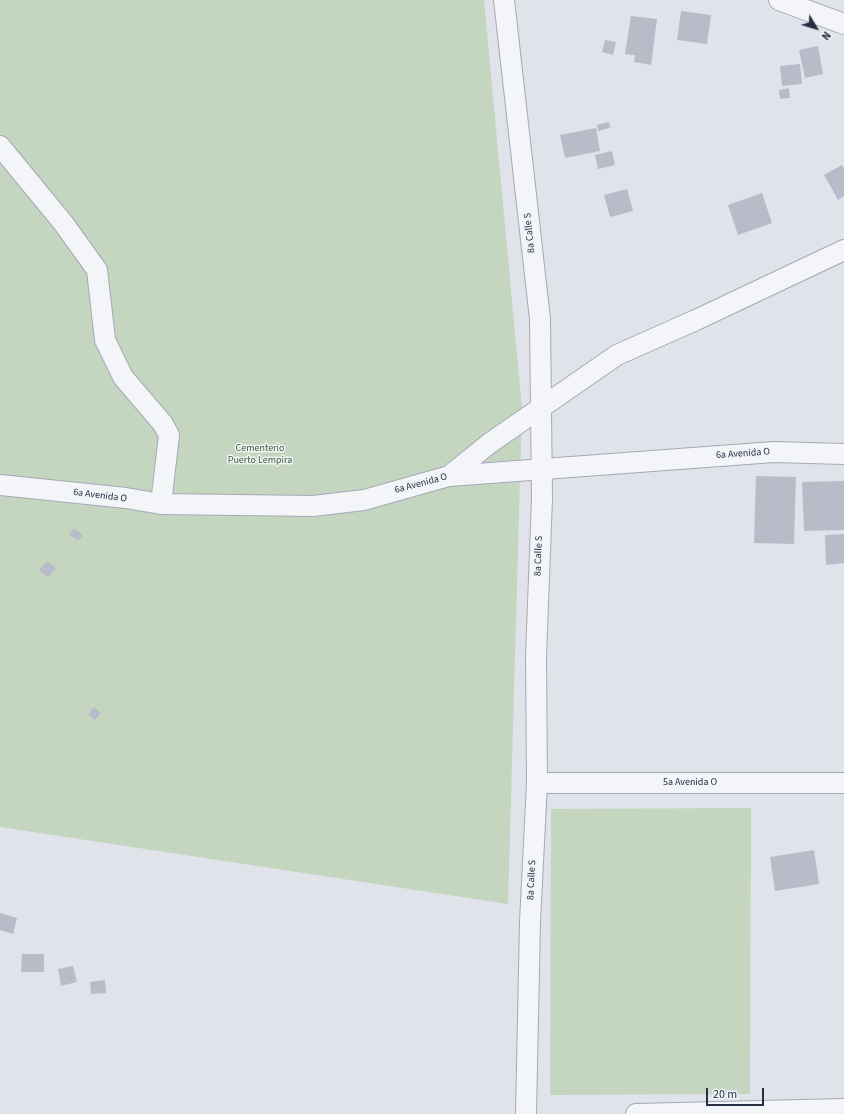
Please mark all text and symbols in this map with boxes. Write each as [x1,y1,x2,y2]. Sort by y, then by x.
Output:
north arrow [796,8,836,48]
text: N [818,28,834,43]
street label: 8a Calle S [522,212,538,254]
park label: Cementerio Puerto Lempira [228,443,292,466]
street label: 6a Avenida O [716,446,770,462]
street label: 6a Avenida O [393,471,449,497]
street label: 6a Avenida O [72,487,128,505]
street label: 8a Calle S [532,536,546,576]
street label: 5a Avenida O [663,777,717,789]
street label: 8a Calle S [525,860,539,900]
scale bar [708,1080,766,1106]
text: 20 m [713,1086,737,1103]

